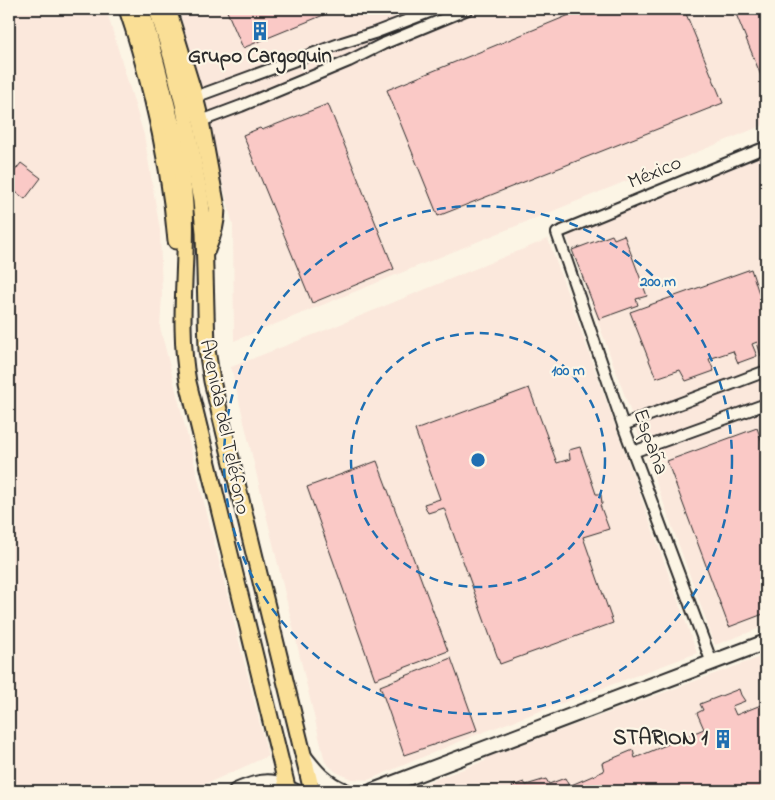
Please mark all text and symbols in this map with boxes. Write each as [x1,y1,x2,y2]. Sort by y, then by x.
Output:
building icon: Grupo Cargoquin [249,20,271,42]
place label: Grupo Cargoquin [188,42,332,74]
street label: México [624,148,687,198]
text: 200 m [639,271,676,293]
street label: Avenida del Teléfono [191,337,257,518]
text: 100 m [551,360,585,382]
street label: España [624,405,676,479]
centre of rings [469,451,487,469]
place label: STARION 1 [613,724,708,754]
building icon: STARION 1 [712,728,734,750]

